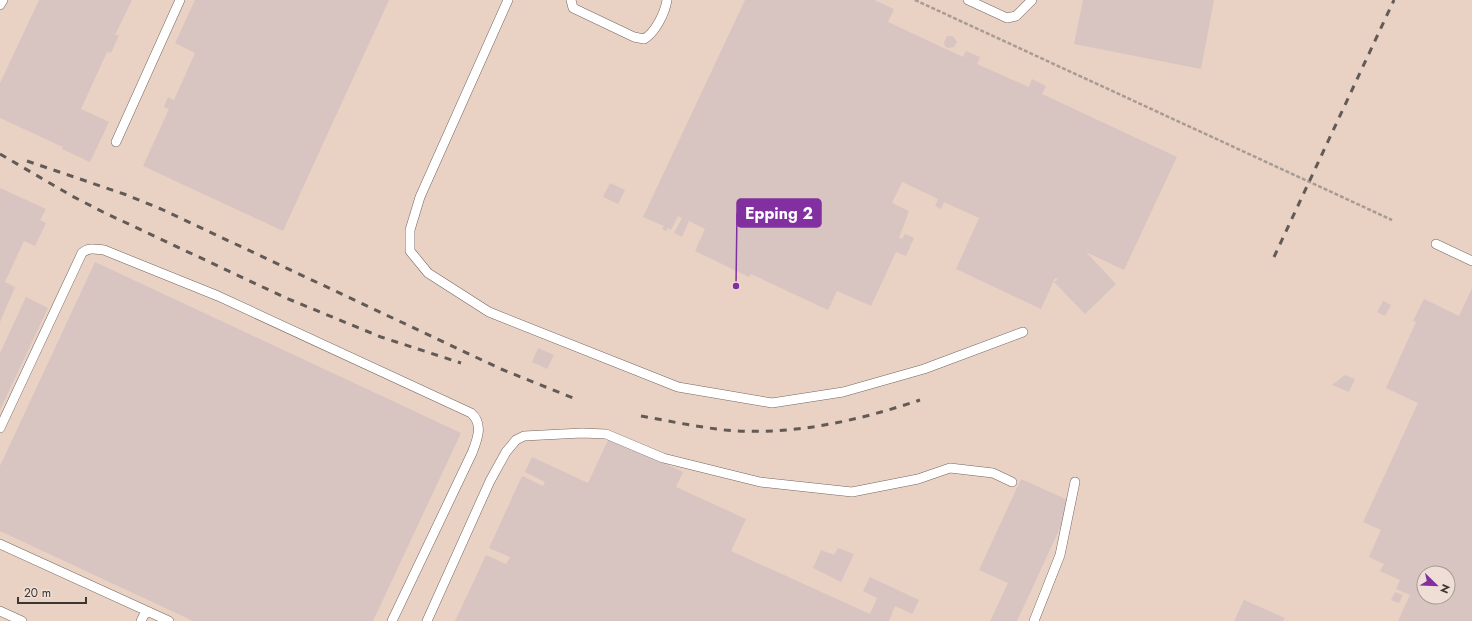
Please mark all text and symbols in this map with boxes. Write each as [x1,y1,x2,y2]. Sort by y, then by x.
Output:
callout: Epping 2 [737,199,821,227]
text: Epping 2 [745,202,813,225]
north arrow [1416,565,1456,605]
scale bar [18,579,86,605]
text: N [1436,582,1454,596]
text: 20 m [24,584,51,602]

